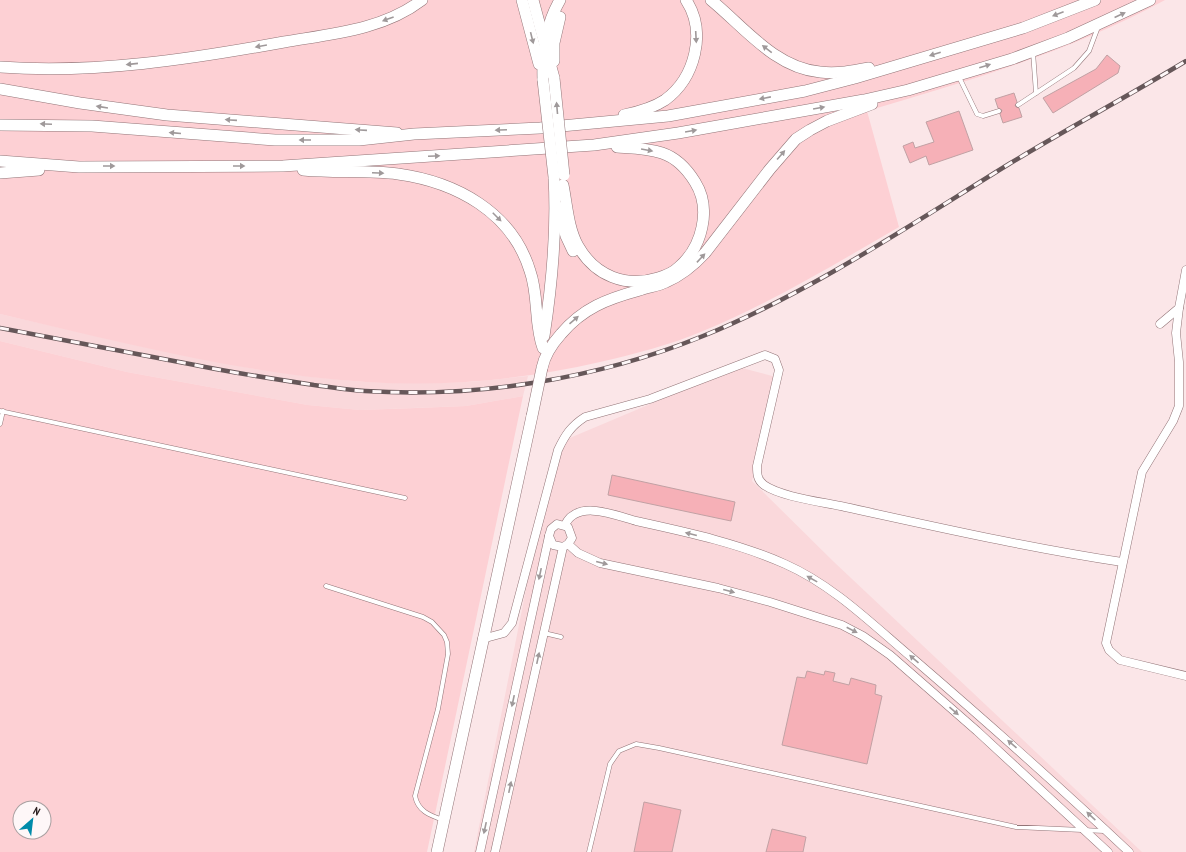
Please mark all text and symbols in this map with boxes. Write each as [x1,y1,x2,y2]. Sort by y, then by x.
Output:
one-way arrow [1114,11,1126,17]
one-way arrow [1052,12,1064,18]
one-way arrow [382,17,394,23]
one-way arrow [693,31,699,44]
one-way arrow [529,32,535,44]
one-way arrow [255,44,267,50]
one-way arrow [762,45,772,53]
one-way arrow [929,52,941,58]
one-way arrow [126,61,138,67]
one-way arrow [980,63,992,69]
one-way arrow [759,96,771,102]
one-way arrow [554,102,561,114]
one-way arrow [96,104,108,110]
one-way arrow [813,105,825,111]
one-way arrow [225,117,237,124]
one-way arrow [40,121,52,128]
one-way arrow [355,126,367,133]
one-way arrow [495,126,507,133]
one-way arrow [685,128,697,134]
one-way arrow [169,129,181,136]
one-way arrow [298,137,311,143]
one-way arrow [641,147,653,153]
one-way arrow [776,151,785,160]
one-way arrow [428,153,440,160]
one-way arrow [103,163,116,169]
one-way arrow [233,163,246,169]
one-way arrow [372,169,384,176]
one-way arrow [492,212,502,222]
one-way arrow [696,253,705,262]
one-way arrow [569,316,579,325]
one-way arrow [685,531,697,537]
one-way arrow [595,560,608,566]
one-way arrow [537,568,543,581]
one-way arrow [806,575,818,582]
one-way arrow [722,588,735,594]
one-way arrow [846,627,858,634]
one-way arrow [536,652,542,664]
one-way arrow [909,655,919,664]
one-way arrow [509,695,515,708]
one-way arrow [949,706,958,715]
one-way arrow [1007,740,1018,749]
one-way arrow [507,780,513,793]
north arrow [12,800,52,840]
text: N [31,804,43,819]
one-way arrow [1086,811,1096,821]
one-way arrow [481,822,487,835]

